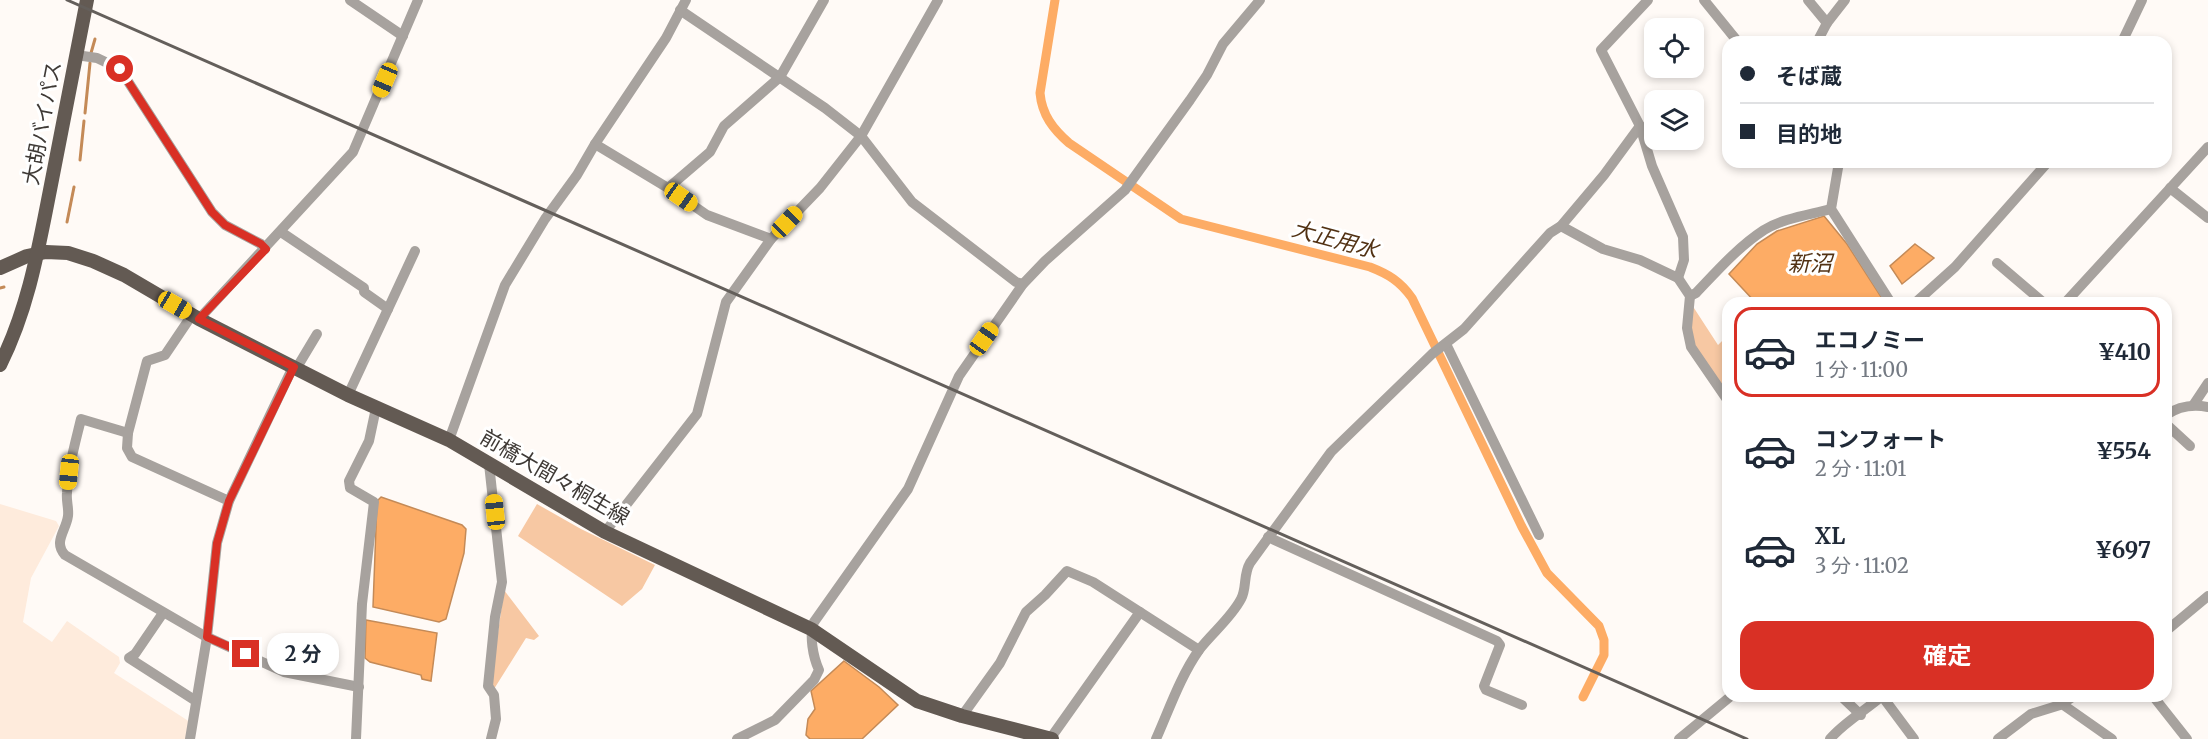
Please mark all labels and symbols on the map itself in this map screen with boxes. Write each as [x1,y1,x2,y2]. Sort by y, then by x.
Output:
route start [106,55,133,82]
street label: 大胡バイパス [17,59,67,187]
car [370,60,400,100]
car [661,179,701,215]
car [768,203,806,241]
water label: 大正用水 [1289,214,1383,264]
water label: 新沼 [1788,249,1835,277]
car [155,288,195,322]
car [966,319,1002,359]
street label: 前橋大間々桐生線 [476,423,634,531]
car [58,453,80,491]
car [484,493,506,531]
callout: 2 分 [267,633,339,675]
route end [232,640,259,667]

